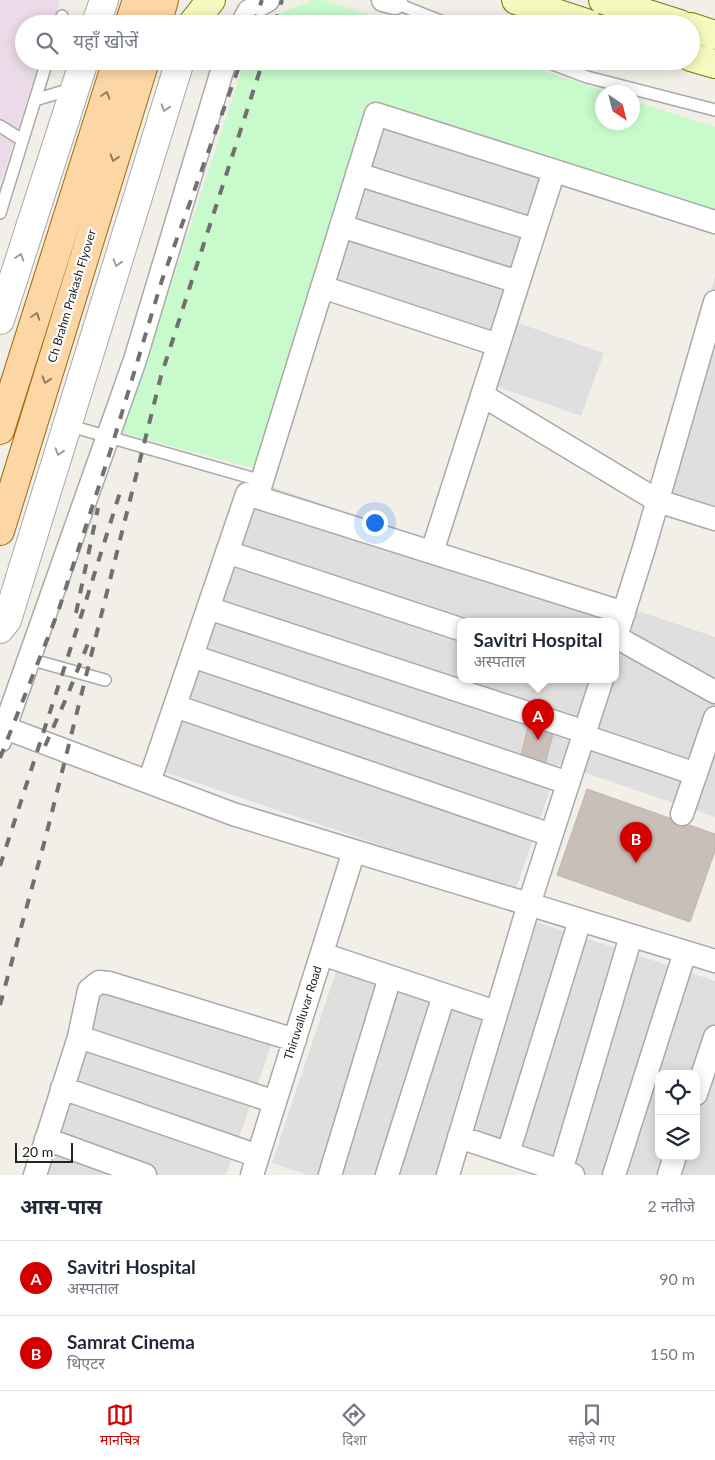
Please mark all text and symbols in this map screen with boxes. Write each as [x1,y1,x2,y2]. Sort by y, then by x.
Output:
search box [15,15,700,70]
icon: search [33,29,61,57]
text: यहाँ खोजें [73,29,138,52]
north arrow [595,85,640,130]
one-way arrow [101,91,111,100]
one-way arrow [161,103,171,111]
one-way arrow [110,153,120,162]
street label: Ch Brahm Prakash Flyover [44,227,99,364]
one-way arrow [15,253,25,262]
one-way arrow [113,258,123,267]
one-way arrow [30,313,40,321]
one-way arrow [42,376,52,384]
one-way arrow [54,447,64,455]
your location [362,510,388,536]
popup [457,618,619,683]
text: Savitri Hospital [474,628,602,651]
text: अस्पताल [474,651,525,670]
pin: A [522,699,554,740]
pin: B [620,822,652,863]
street label: Thiruvalluvar Road [280,964,325,1062]
map controls [655,1070,700,1160]
button: locate [655,1070,700,1115]
button: layers [655,1115,700,1160]
scale bar [15,1140,72,1163]
text: 20 m [22,1143,53,1160]
text: आस-पास [20,1193,102,1218]
text: 2 नतीजे [648,1196,695,1215]
text: Savitri Hospital [67,1255,196,1278]
text: A [30,1269,42,1288]
text: 90 m [659,1269,695,1288]
text: अस्पताल [67,1278,119,1297]
text: Samrat Cinema [67,1330,195,1353]
text: B [31,1344,41,1363]
text: 150 m [650,1344,695,1363]
text: थिएटर [67,1353,105,1372]
tab: मानचित्र [100,1401,140,1451]
tab: दिशा [340,1401,368,1451]
tab: सहेजे गए [568,1401,615,1451]

